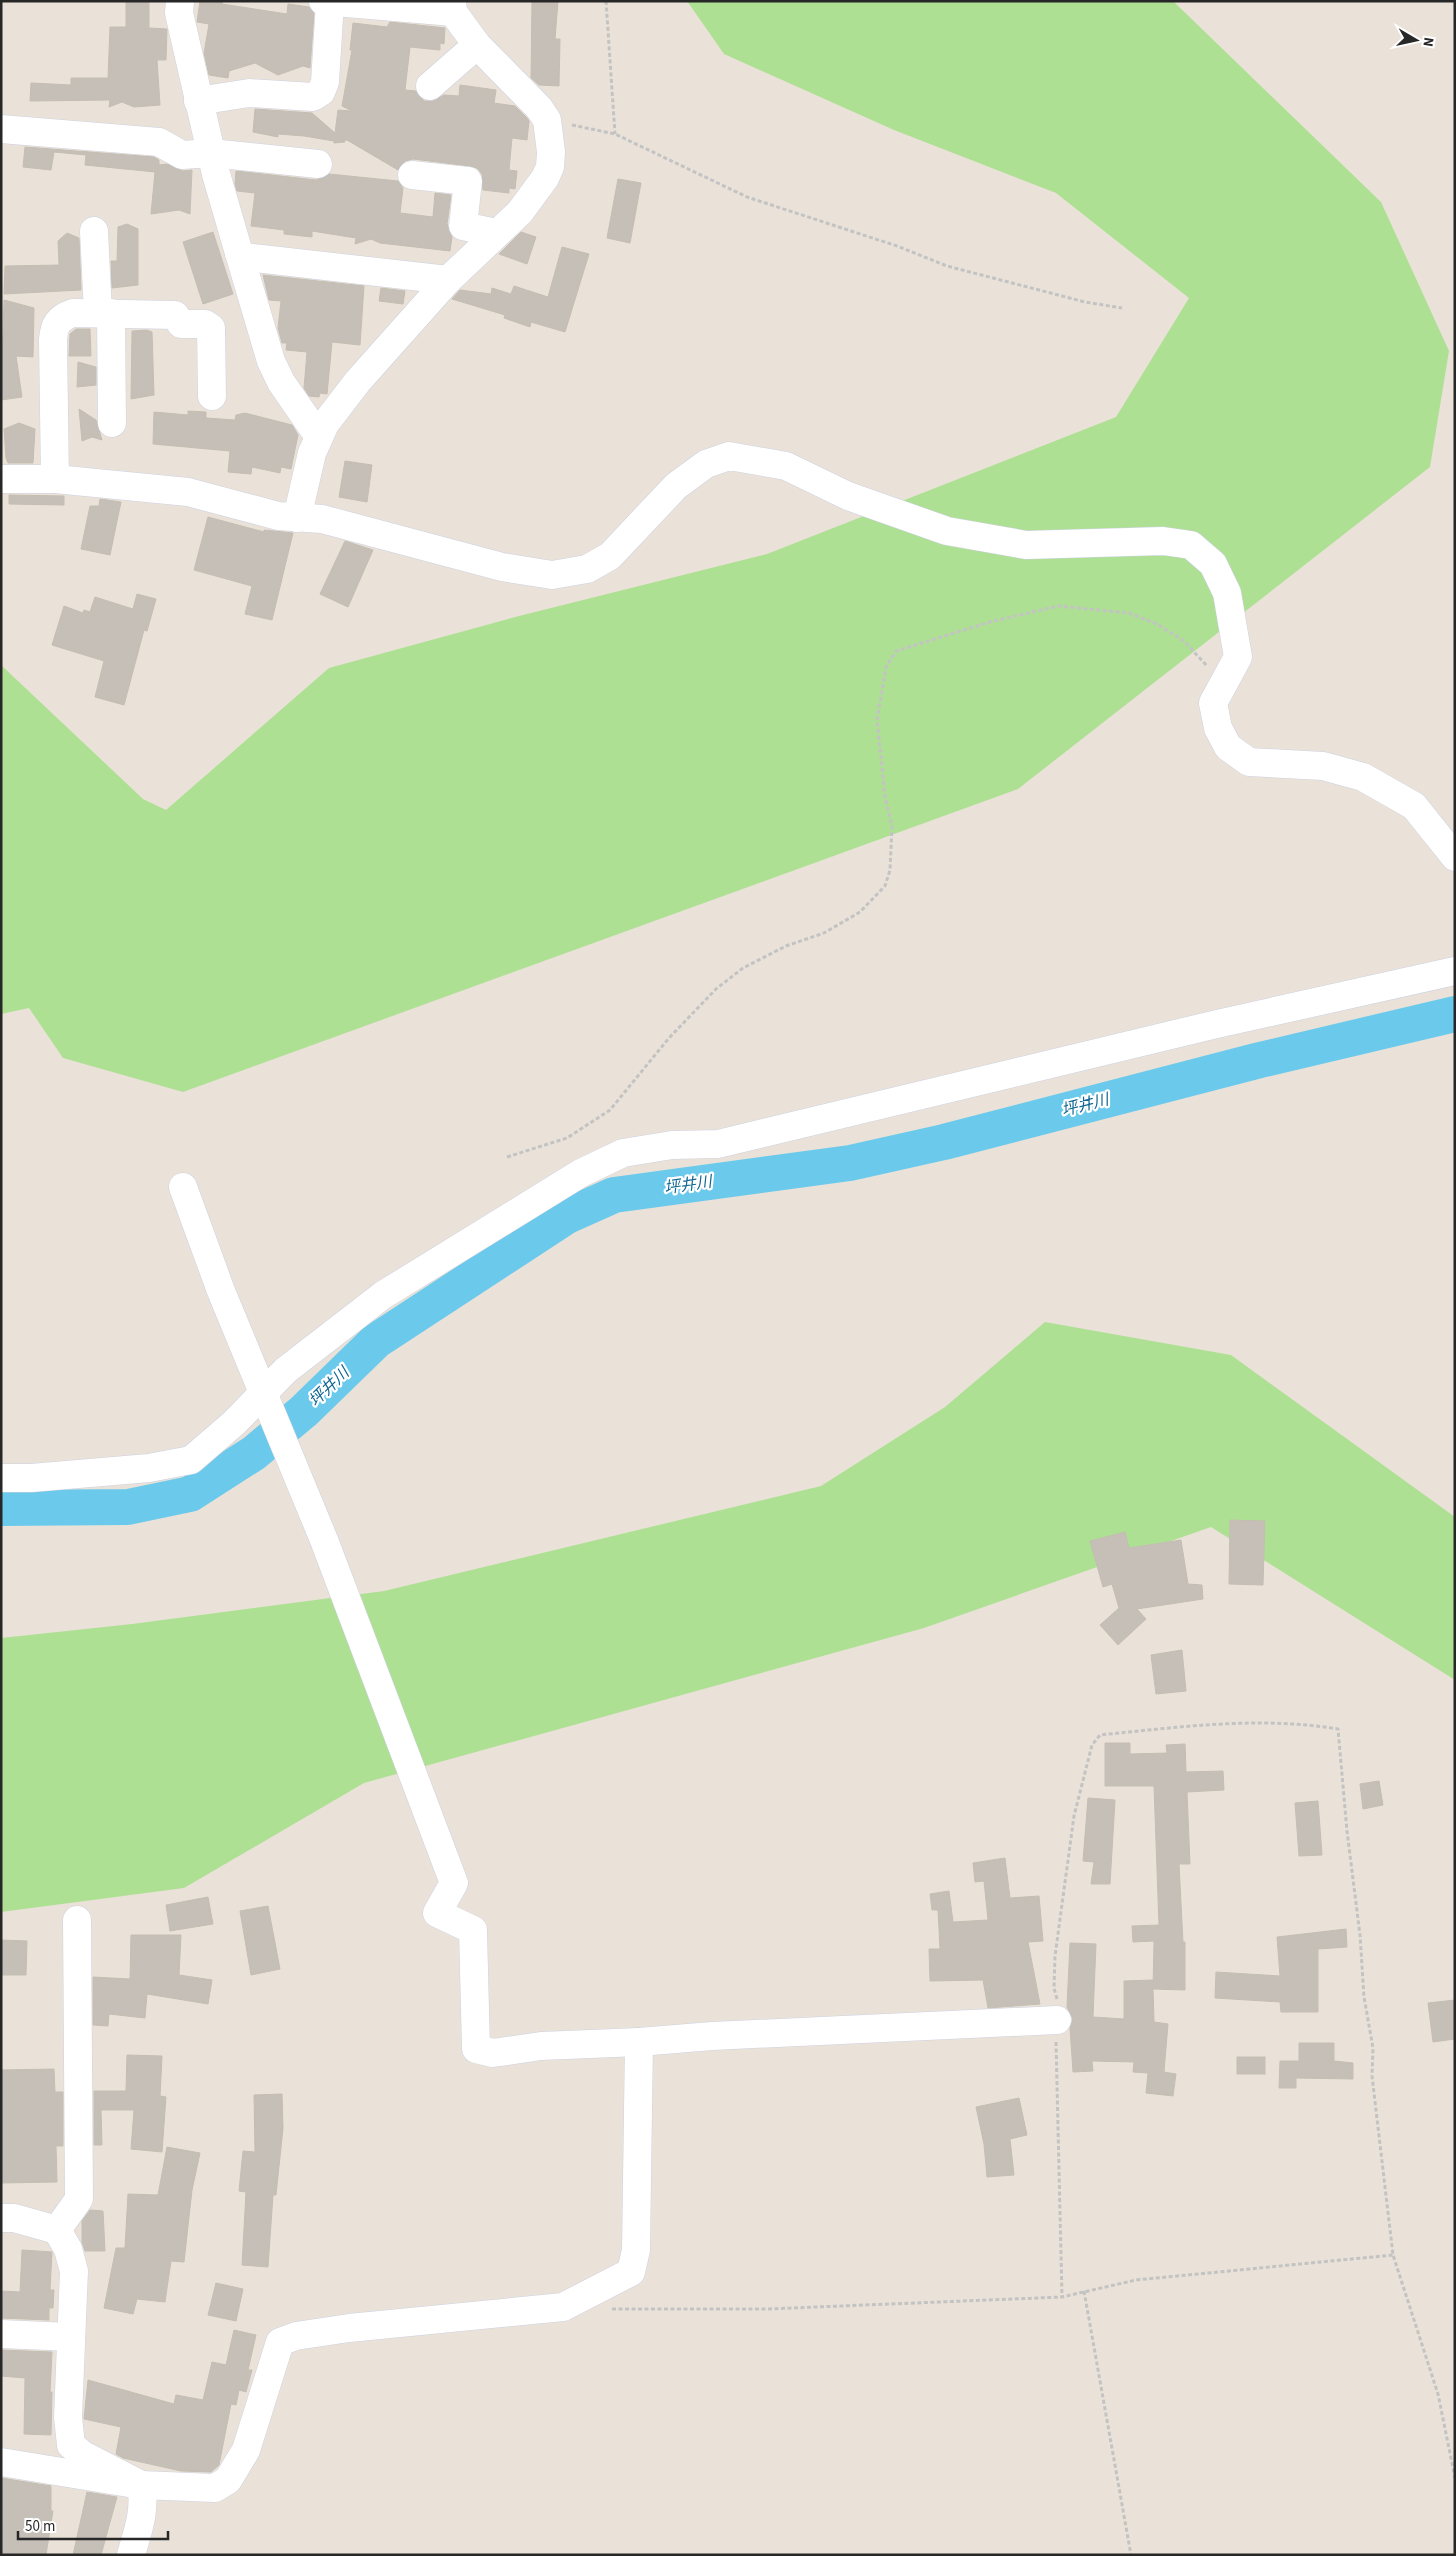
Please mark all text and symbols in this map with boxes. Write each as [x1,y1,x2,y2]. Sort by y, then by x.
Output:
north arrow [1391,15,1441,65]
text: N [1417,36,1438,48]
water label: 坪井川 [1059,1088,1113,1121]
water label: 坪井川 [663,1170,715,1199]
water label: 坪井川 [304,1361,355,1412]
scale bar [18,2508,168,2540]
text: 50 m [25,2516,55,2537]

